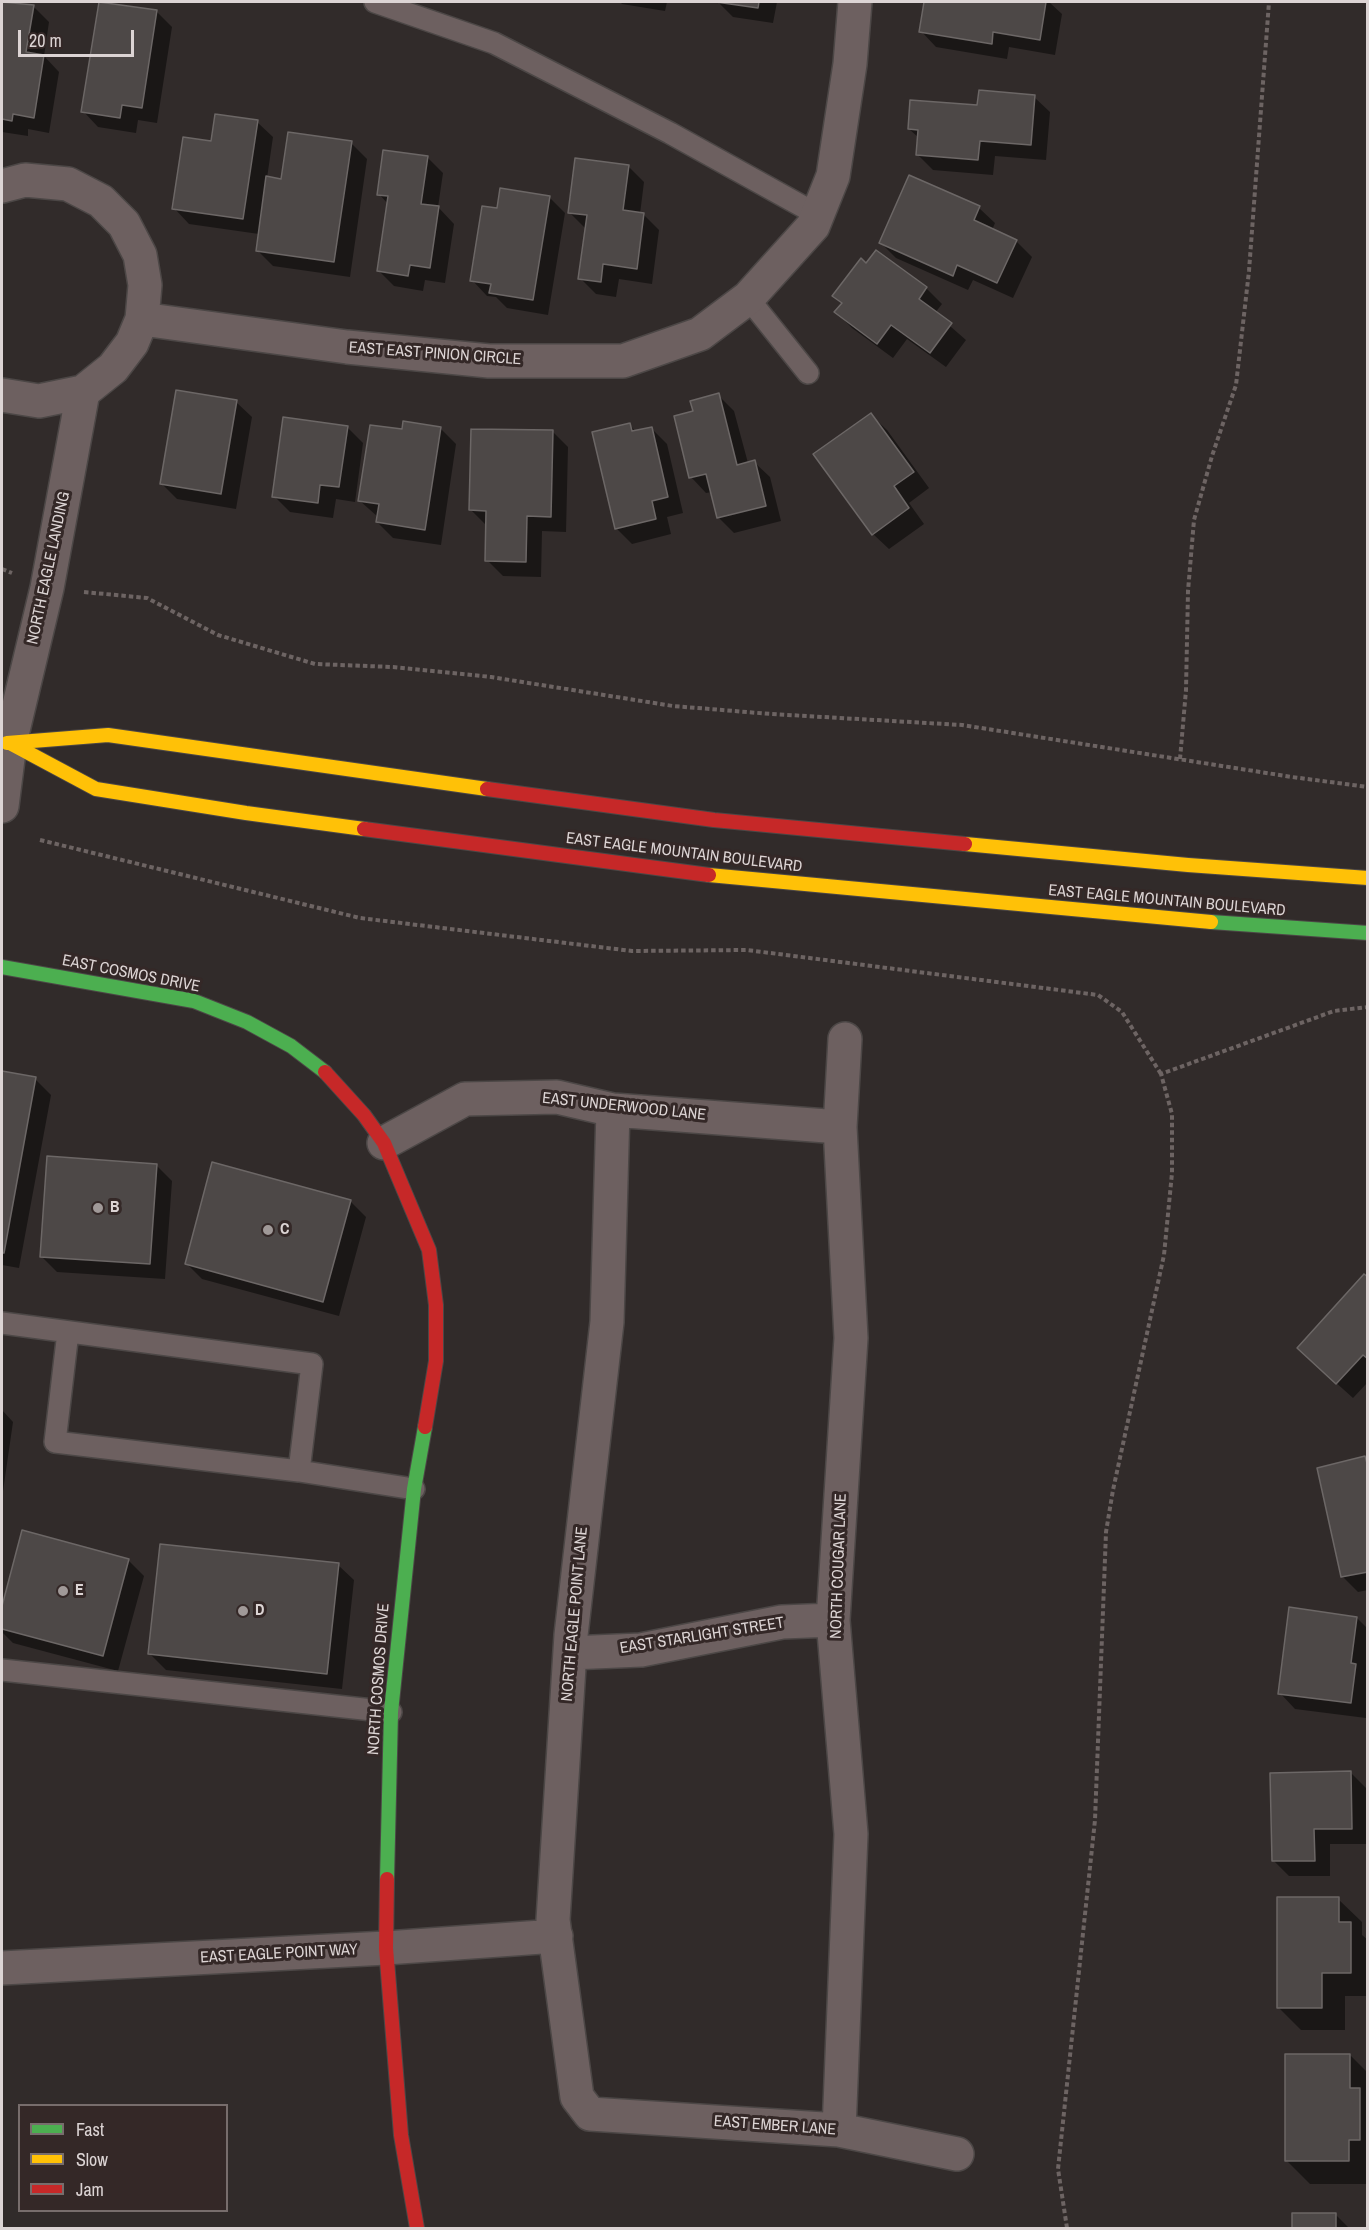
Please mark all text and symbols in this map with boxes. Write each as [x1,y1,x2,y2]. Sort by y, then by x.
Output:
scale bar [21,18,136,56]
text: 20 m [29,28,62,53]
street label: EAST EAST PINION CIRCLE [348,338,522,370]
street label: NORTH EAGLE LANDING [23,490,75,646]
street label: EAST EAGLE MOUNTAIN BOULEVARD [565,829,803,877]
street label: EAST EAGLE MOUNTAIN BOULEVARD [1048,881,1286,921]
street label: EAST COSMOS DRIVE [60,951,202,997]
street label: EAST UNDERWOOD LANE [541,1089,707,1125]
place label: B [110,1198,119,1218]
marker: B [91,1201,105,1215]
place label: C [280,1220,289,1240]
marker: C [261,1223,275,1237]
street label: NORTH COUGAR LANE [827,1493,851,1639]
street label: NORTH EAGLE POINT LANE [558,1526,592,1702]
place label: E [75,1581,84,1601]
marker: E [56,1584,70,1598]
place label: D [255,1601,264,1621]
street label: NORTH COSMOS DRIVE [364,1602,394,1756]
marker: D [236,1604,250,1618]
street label: EAST STARLIGHT STREET [619,1614,785,1658]
street label: EAST EAGLE POINT WAY [200,1940,358,1968]
legend [18,2104,228,2212]
street label: EAST EMBER LANE [713,2112,837,2140]
text: Fast [76,2117,104,2142]
text: Slow [76,2147,108,2172]
text: Jam [76,2177,104,2202]

